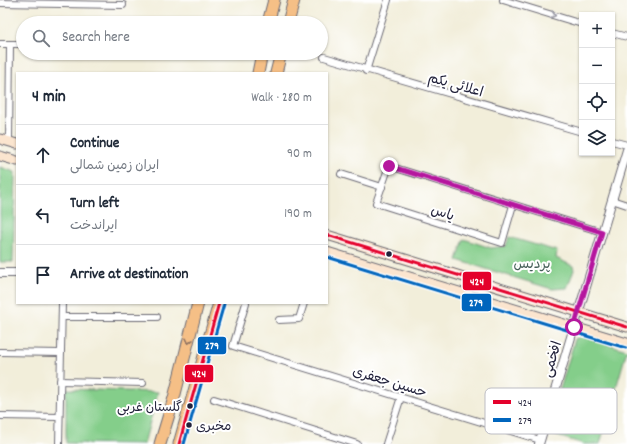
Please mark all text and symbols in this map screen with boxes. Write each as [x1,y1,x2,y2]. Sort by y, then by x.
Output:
one-way arrow [550,10,557,19]
map controls [579,12,615,156]
button: + [579,12,615,48]
search box [16,16,328,60]
icon: search [30,27,52,49]
text: Search here [62,27,130,49]
button: − [579,48,615,84]
street label: اعلائی یکم [426,69,485,103]
button: locate [579,84,615,120]
text: 4 min [32,86,66,110]
text: Walk · 280 m [251,89,312,108]
button: layers [579,120,615,156]
text: Continue [70,133,119,155]
icon: ahead [32,144,54,166]
text: 90 m [287,145,312,164]
text: ایران زمین شمالی [70,157,159,176]
route end [380,157,398,175]
text: Turn left [70,193,119,215]
street label: یاس [428,201,457,227]
icon: left [32,204,54,226]
text: 190 m [284,205,312,224]
text: ایراندخت [70,217,117,236]
unlabelled marker [384,249,394,259]
park label: پردیس [514,255,550,275]
icon: arrive [32,264,54,286]
text: Arrive at destination [70,264,188,286]
line badge: 424 [462,271,492,291]
text: 424 [470,275,484,291]
line badge: 279 [461,293,492,312]
text: 279 [469,296,483,312]
route start [565,318,583,336]
line badge: 279 [197,336,227,355]
one-way arrow [185,337,194,344]
text: 279 [205,339,219,355]
street label: افخمی [538,339,568,380]
street label: حسین جعفری [350,362,429,404]
line badge: 424 [184,364,214,383]
text: 424 [192,367,206,383]
legend [485,388,617,434]
text: 424 [518,396,532,412]
place label: گلستان غربی [117,399,182,418]
marker: گلستان غربی [185,401,195,411]
text: 279 [518,414,532,430]
place label: مخبری [196,418,231,437]
marker: مخبری [184,420,194,430]

